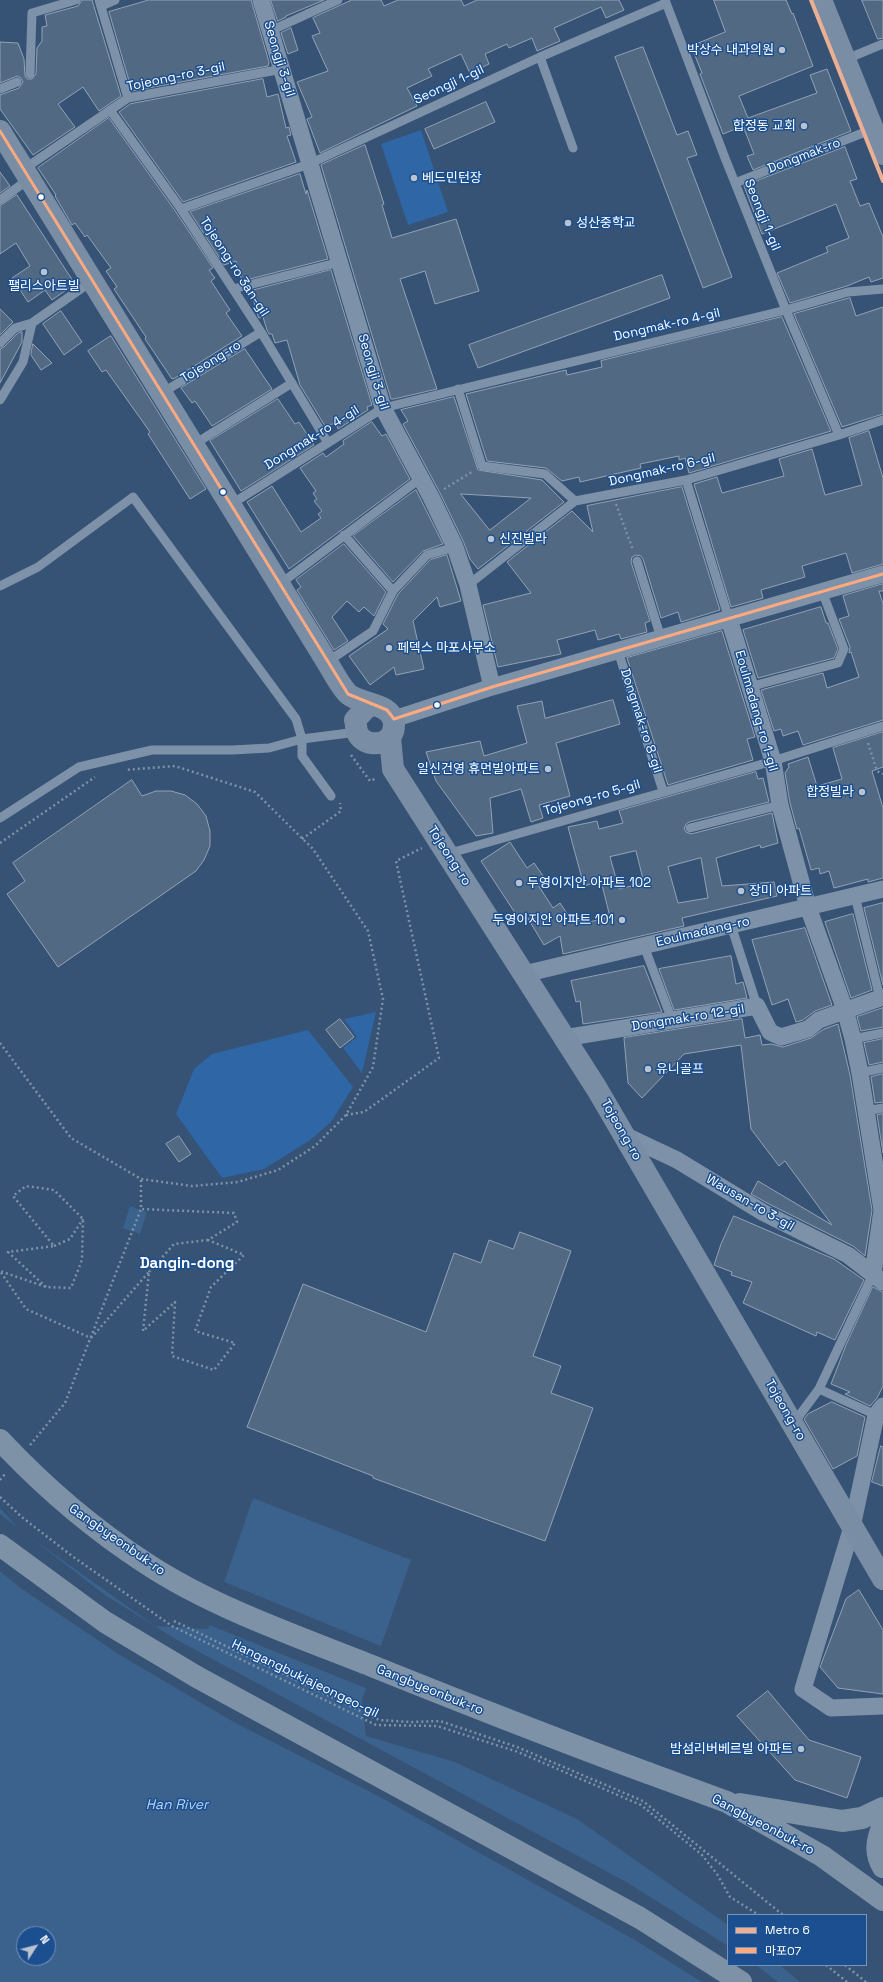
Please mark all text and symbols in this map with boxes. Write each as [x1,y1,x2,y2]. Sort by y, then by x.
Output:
street label: Seongji 3-gil [260,19,298,99]
place label: 박상수 내과의원 [687,42,774,58]
marker: 박상수 내과의원 [777,45,787,55]
street label: Tojeong-ro 3-gil [125,59,227,95]
street label: Seongji 1-gil [411,62,487,108]
place label: 합정동 교회 [733,118,796,134]
marker: 합정동 교회 [799,121,809,131]
street label: Dongmak-ro [765,135,843,177]
place label: 베드민턴장 [422,170,482,186]
marker: 베드민턴장 [409,173,419,183]
street label: Seongji 1-gil [741,177,783,253]
unlabelled marker [36,192,46,202]
street label: Tojeong-ro 3an-gil [196,214,272,320]
place label: 성산중학교 [576,215,636,231]
marker: 성산중학교 [563,218,573,228]
marker: 팰리스아트빌 [39,267,49,277]
place label: 팰리스아트빌 [8,278,80,294]
street label: Dongmak-ro 4-gil [612,305,722,345]
street label: Seongji 3-gil [354,332,392,412]
street label: Tojeong-ro [178,337,244,387]
street label: Dongmak-ro 4-gil [262,403,362,473]
street label: Dongmak-ro 6-gil [607,450,717,490]
unlabelled marker [218,487,228,497]
place label: 신진빌라 [499,531,547,547]
marker: 신진빌라 [486,534,496,544]
place label: 페덱스 마포사무소 [397,640,496,656]
marker: 페덱스 마포사무소 [384,643,394,653]
street label: Eoulmadang-ro 1-gil [731,649,781,773]
street label: Dongmak-ro 8-gil [617,667,665,775]
unlabelled marker [432,700,442,710]
place label: 일신건영 휴먼빌아파트 [417,761,540,777]
marker: 일신건영 휴먼빌아파트 [543,764,553,774]
street label: Tojeong-ro 5-gil [542,777,642,819]
place label: 합정빌라 [806,784,854,800]
marker: 합정빌라 [857,787,867,797]
street label: Tojeong-ro [424,823,474,889]
place label: 두영이지안 아파트 102 [527,875,651,891]
marker: 두영이지안 아파트 102 [514,878,524,888]
place label: 장미 아파트 [749,883,812,899]
marker: 장미 아파트 [736,886,746,896]
place label: 두영이지안 아파트 101 [492,912,614,928]
street label: Eoulmadang-ro [655,914,751,950]
marker: 두영이지안 아파트 101 [617,915,627,925]
street label: Dongmak-ro 12-gil [630,1001,746,1035]
place label: 유니골프 [656,1061,704,1077]
marker: 유니골프 [643,1064,653,1074]
street label: Tojeong-ro [597,1097,645,1163]
street label: Wausan-ro 3-gil [703,1171,797,1235]
district label: Dangin-dong [140,1255,234,1273]
street label: Tojeong-ro [761,1377,809,1443]
street label: Gangbyeonbuk-ro [66,1501,168,1579]
street label: Hangangbukjajeongeo-gil [229,1637,381,1721]
street label: Gangbyeonbuk-ro [374,1661,486,1719]
place label: 밤섬리버베르빌 아파트 [670,1741,793,1757]
marker: 밤섬리버베르빌 아파트 [796,1744,806,1754]
street label: Gangbyeonbuk-ro [709,1791,817,1859]
water label: Han River [146,1797,208,1813]
legend [727,1914,867,1966]
text: Metro 6 [765,1922,810,1938]
north arrow [16,1926,56,1966]
text: N [37,1932,53,1947]
text: 마포07 [765,1943,801,1959]

